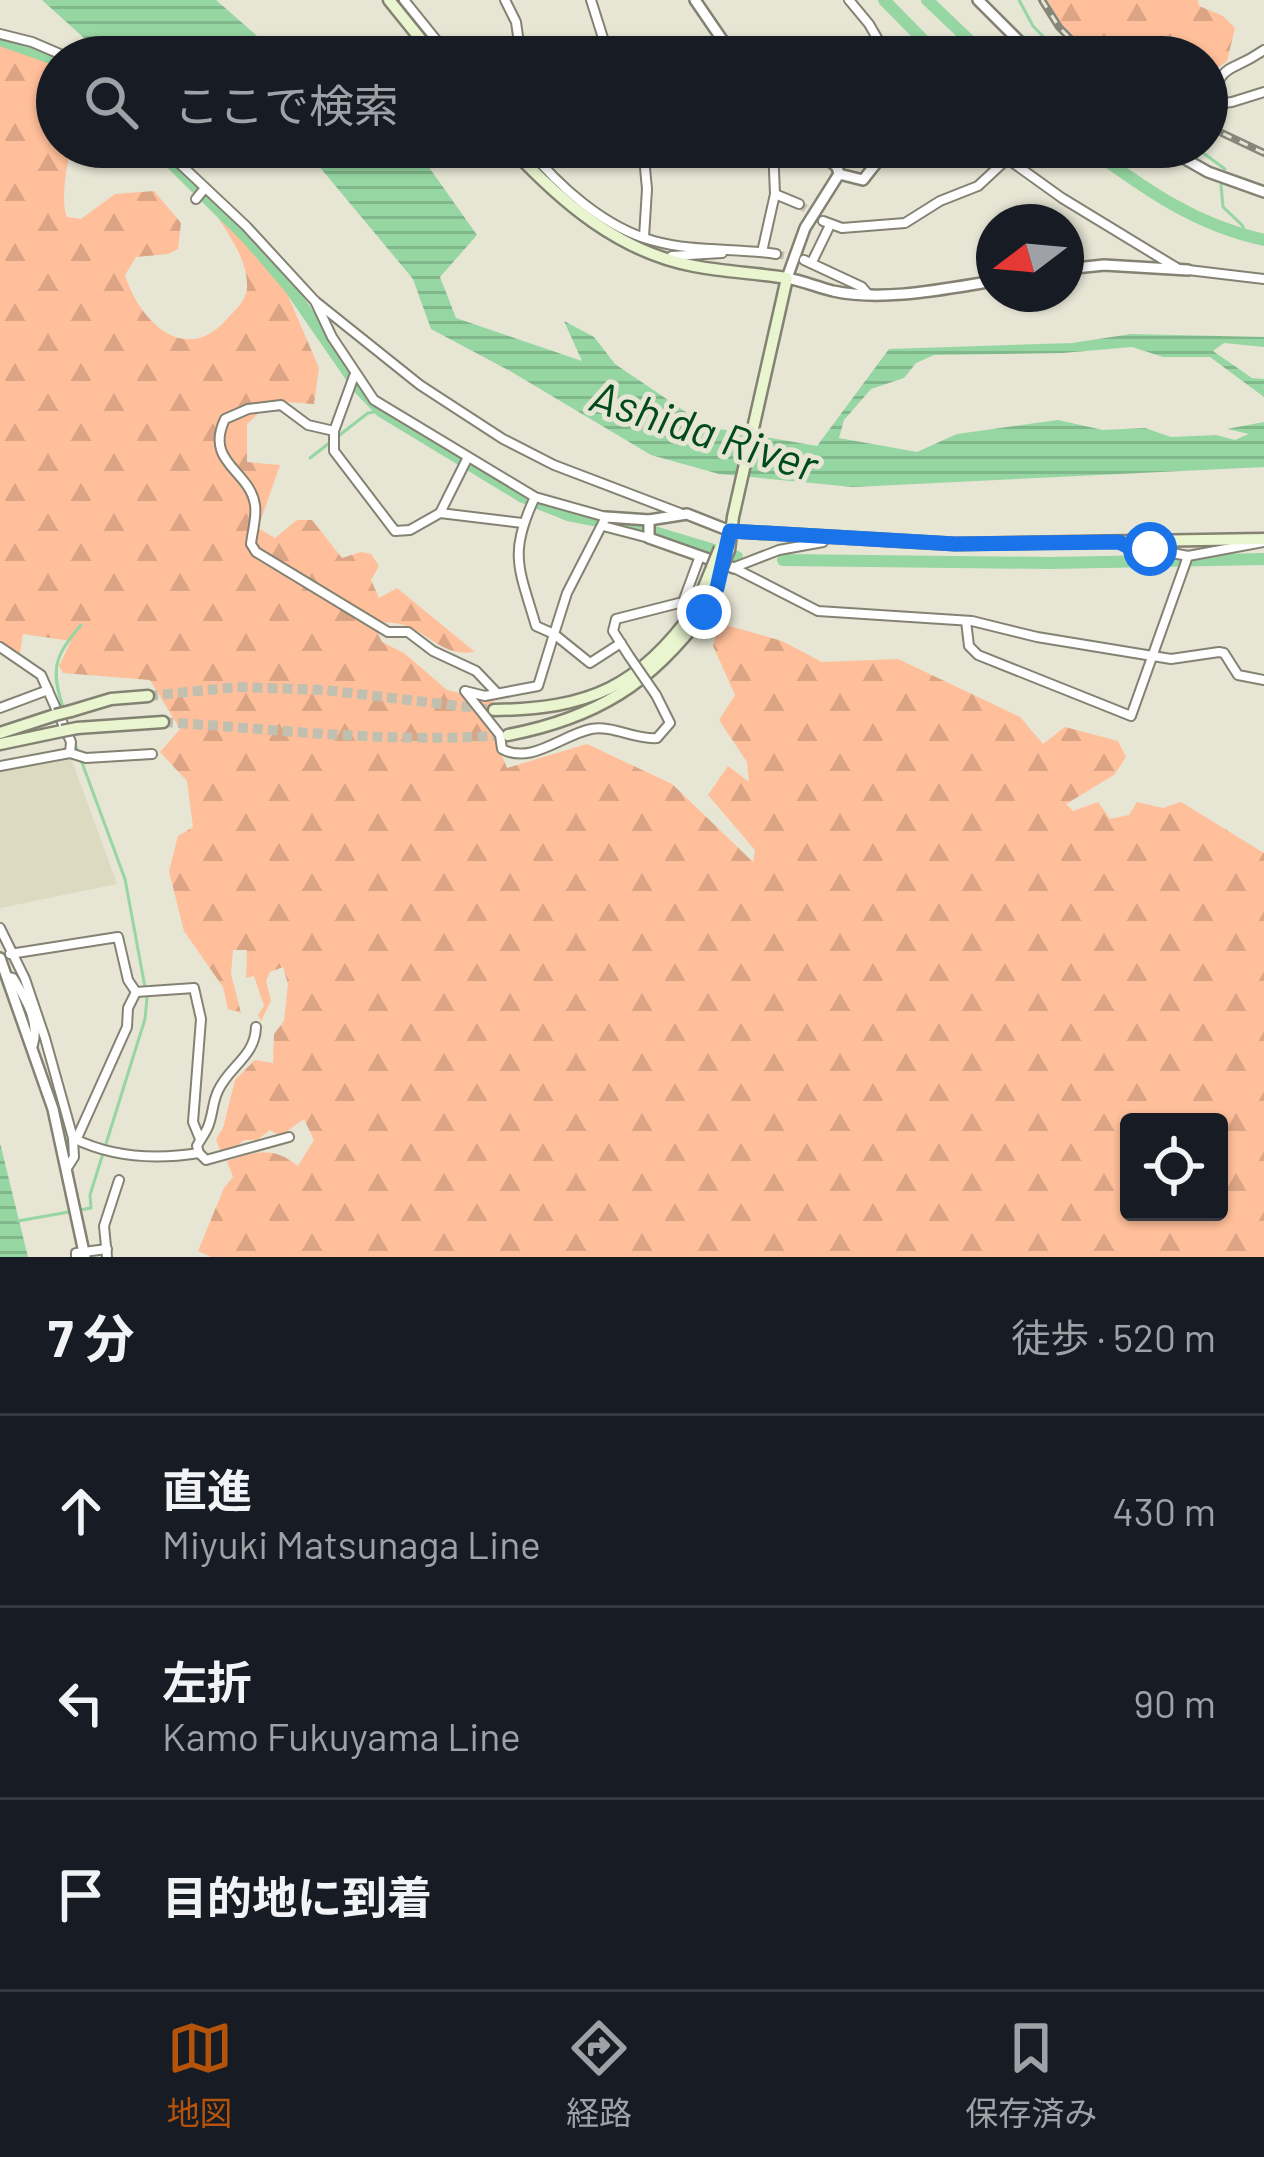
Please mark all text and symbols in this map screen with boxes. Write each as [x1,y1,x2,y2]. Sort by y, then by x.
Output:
search box [36,36,1228,168]
icon: search [78,69,144,135]
text: ここで検索 [174,77,399,131]
north arrow [976,204,1084,312]
water label: Ashida River [584,367,827,492]
route start [1123,522,1177,576]
route end [677,585,731,639]
map controls [1120,1113,1228,1221]
button: locate [1120,1113,1228,1221]
text: 7 分 [48,1306,135,1367]
text: 徒歩 · 520 m [1011,1313,1216,1360]
text: 直進 [162,1462,252,1516]
icon: ahead [48,1478,114,1544]
text: 430 m [1112,1487,1216,1534]
text: Miyuki Matsunaga Line [162,1520,541,1567]
text: 左折 [162,1654,252,1708]
icon: left [48,1670,114,1736]
text: 90 m [1134,1679,1216,1726]
text: Kamo Fukuyama Line [162,1712,521,1759]
icon: arrive [48,1862,114,1928]
text: 目的地に到着 [162,1869,432,1923]
tab: 地図 [167,2015,233,2135]
tab: 経路 [566,2015,632,2135]
tab: 保存済み [965,2015,1097,2135]

